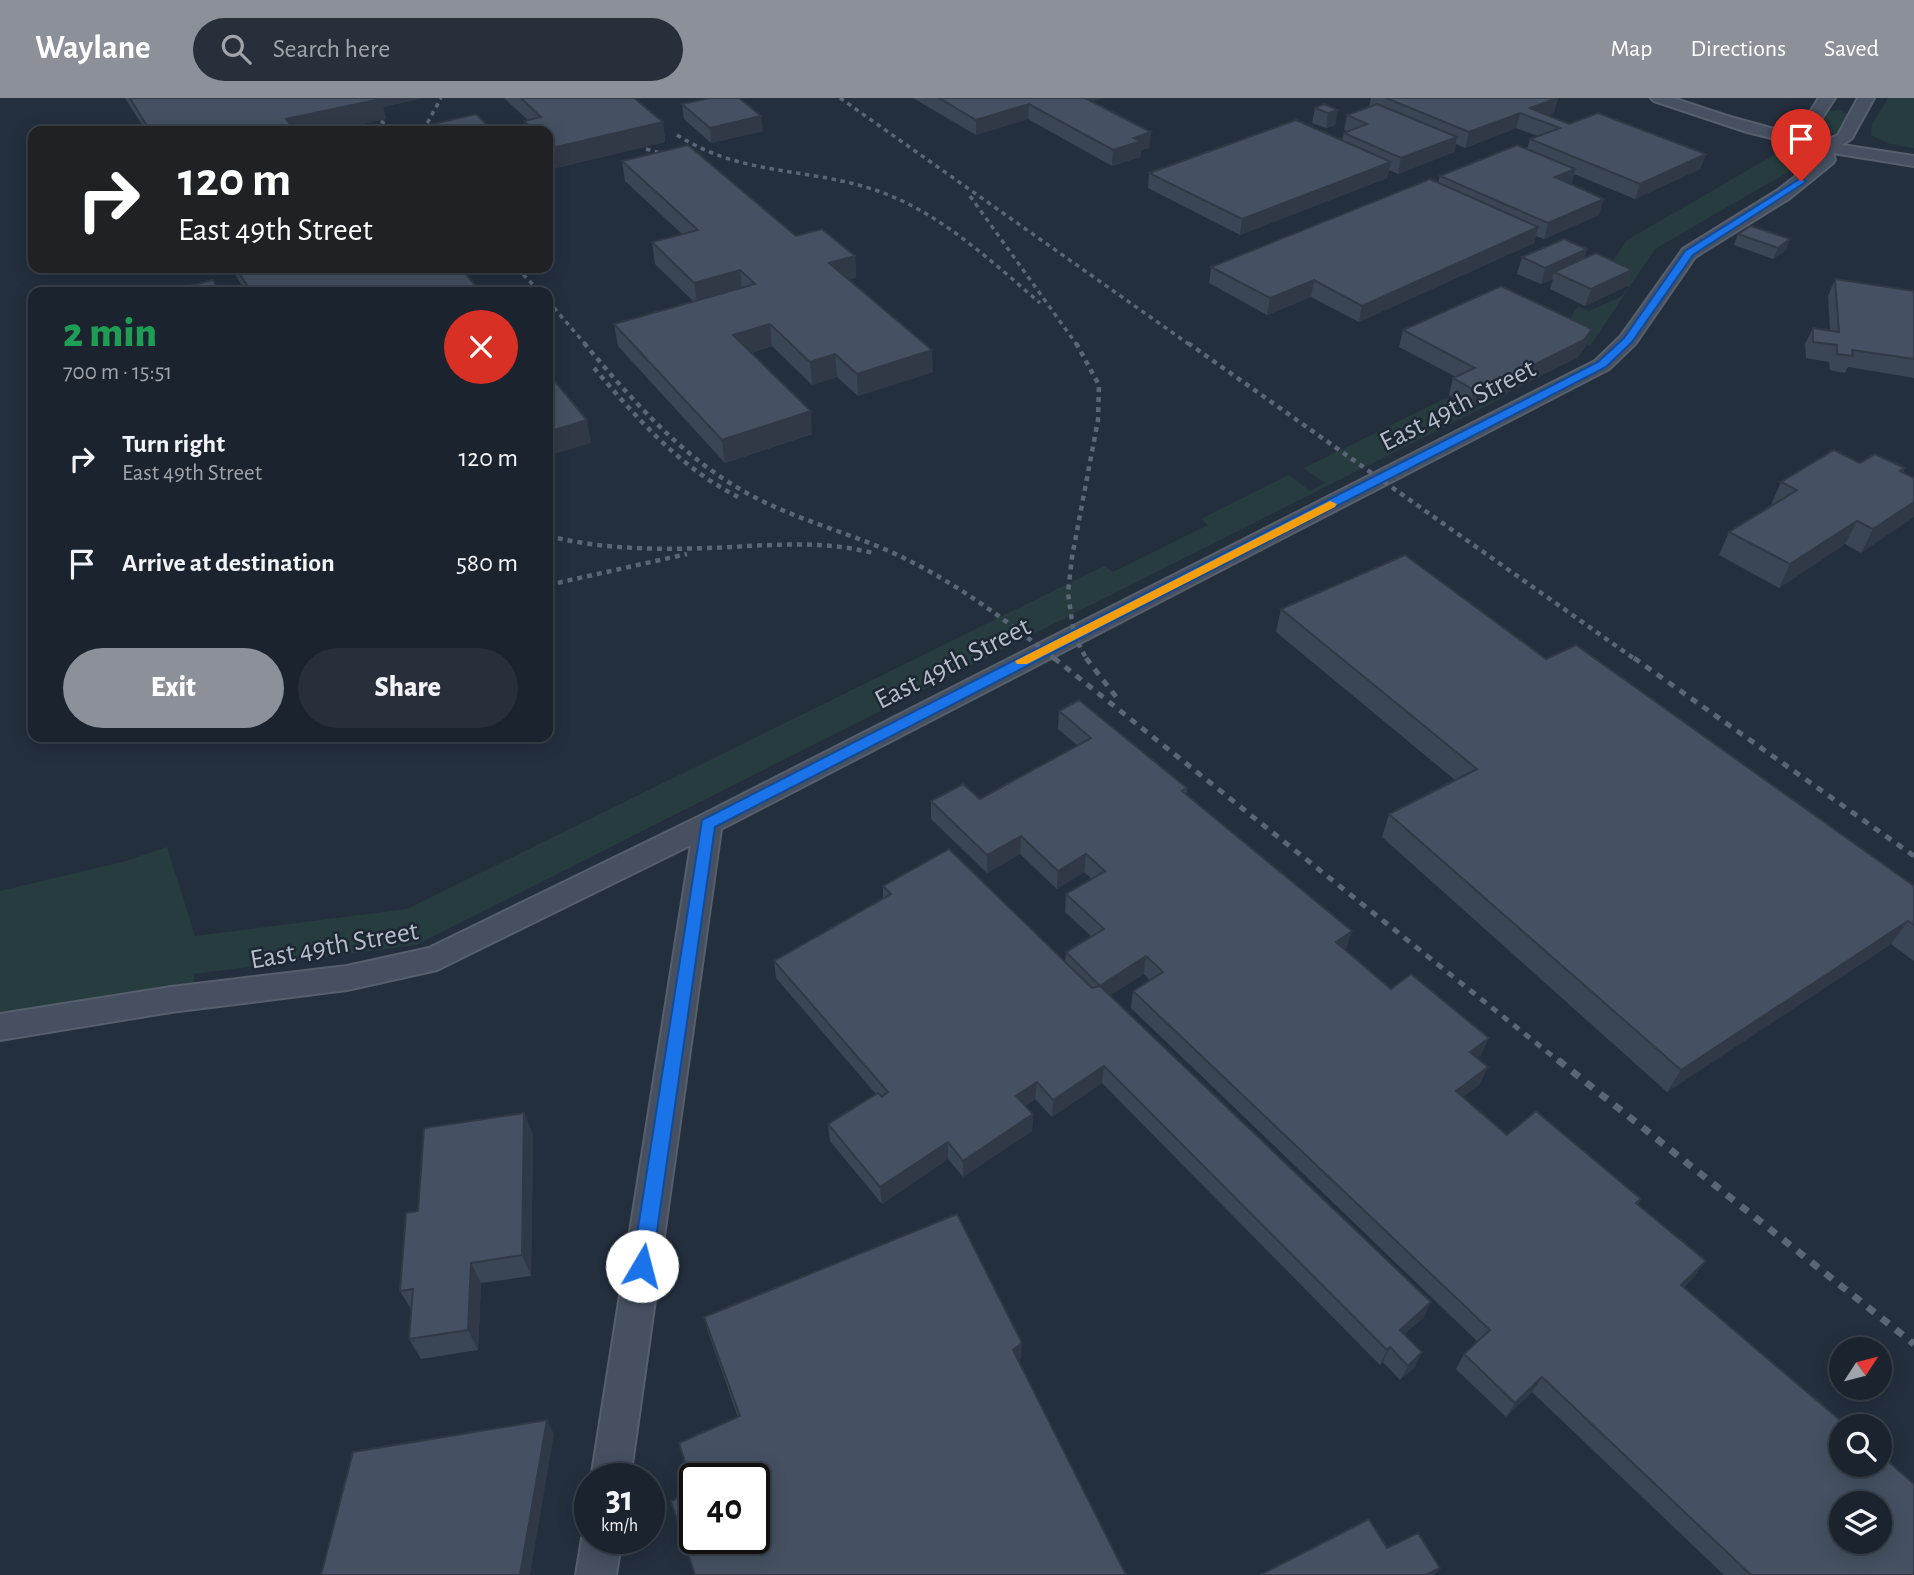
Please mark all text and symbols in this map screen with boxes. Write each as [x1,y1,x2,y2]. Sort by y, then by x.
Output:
search box [193,18,683,81]
icon: search [217,30,255,68]
text: Waylane [35,32,151,65]
text: Search here [273,36,390,62]
text: Map [1610,37,1652,61]
text: Directions [1690,37,1786,61]
text: Saved [1824,37,1879,61]
pin [1771,109,1831,181]
icon: arrive [1782,120,1820,158]
icon: right [63,154,154,245]
text: 120 m [178,156,291,205]
text: East 49th Street [178,214,373,246]
button: close [444,310,518,384]
text: 2 min [63,312,157,354]
street label: East 49th Street [1376,355,1540,457]
text: 700 m · 15:51 [63,361,172,384]
text: Turn right [122,431,225,457]
icon: right [63,440,101,478]
text: 120 m [458,445,518,471]
text: East 49th Street [122,462,262,485]
icon: arrive [63,545,101,583]
text: Arrive at destination [122,550,335,576]
text: 580 m [456,550,518,576]
street label: East 49th Street [871,613,1035,715]
button: Exit [63,648,284,728]
button: Share [298,648,518,728]
street label: East 49th Street [248,917,421,975]
position arrow [605,1229,679,1303]
north arrow [1829,1337,1892,1400]
map controls [1829,1337,1892,1554]
button: search [1829,1414,1892,1477]
speed limit sign: 40 [679,1463,770,1554]
text: 31 [606,1482,633,1517]
button: layers [1829,1491,1892,1554]
text: km/h [601,1517,638,1535]

